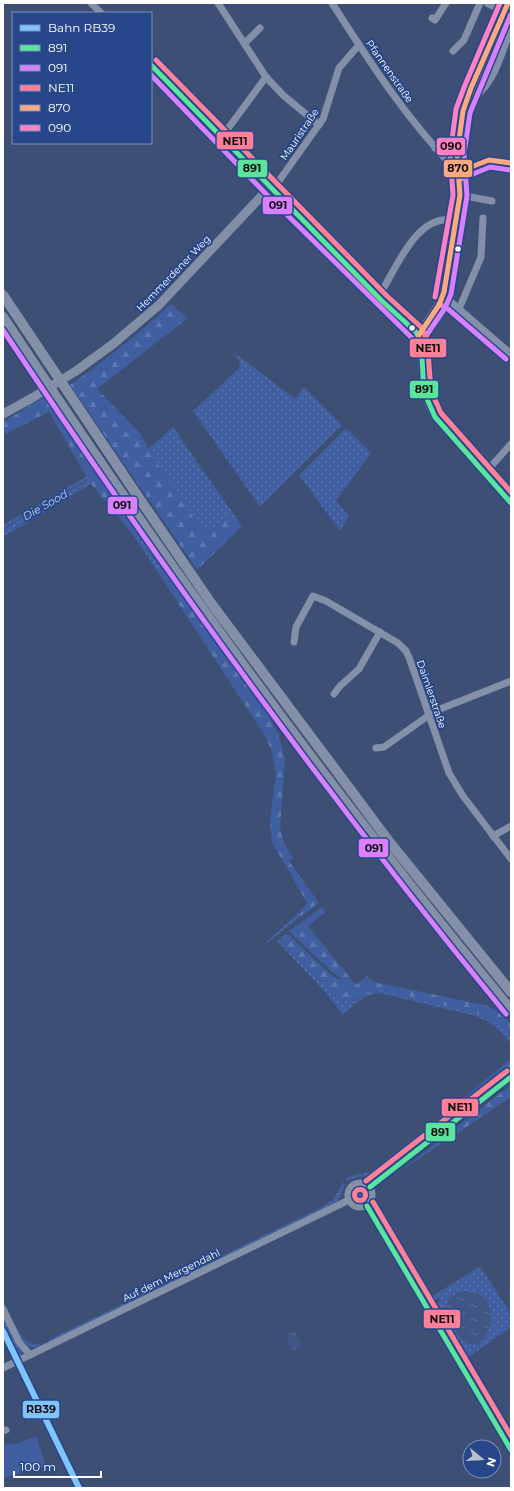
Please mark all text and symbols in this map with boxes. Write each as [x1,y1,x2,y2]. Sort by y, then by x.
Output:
legend [12,12,152,144]
text: Bahn RB39 [48,20,115,35]
street label: Pfannenstraße [363,37,416,105]
text: 891 [48,40,67,55]
text: 091 [48,60,68,75]
text: NE11 [48,80,74,95]
text: 870 [48,100,70,115]
street label: Mauristraße [277,106,322,163]
text: 090 [48,120,71,135]
line badge: NE11 [216,131,254,150]
text: NE11 [223,134,247,148]
line badge: 090 [436,137,466,156]
text: 090 [440,139,462,153]
line badge: 891 [237,159,268,178]
line badge: 870 [443,159,473,178]
text: 891 [243,161,261,175]
text: 870 [447,161,469,175]
line badge: 091 [262,196,293,215]
text: 091 [269,198,287,212]
street label: Hemmerdener Weg [134,232,213,314]
unlabelled marker [453,244,463,254]
unlabelled marker [407,323,417,333]
line badge: NE11 [409,338,447,358]
text: NE11 [416,341,440,355]
line badge: 891 [409,380,439,399]
text: 891 [415,382,433,396]
water label: Die Sood [20,486,70,523]
line badge: 091 [107,496,138,515]
text: 091 [113,498,131,512]
street label: Daimlerstraße [414,658,449,730]
line badge: 091 [358,838,389,858]
text: 091 [365,841,383,855]
line badge: NE11 [441,1098,479,1117]
text: NE11 [448,1100,472,1114]
line badge: 891 [425,1122,456,1142]
text: 891 [431,1125,449,1139]
street label: Auf dem Mergendahl [120,1246,222,1305]
line badge: NE11 [423,1309,461,1329]
text: NE11 [430,1312,454,1326]
line badge: RB39 [22,1400,60,1419]
text: RB39 [26,1402,56,1416]
north arrow [462,1439,502,1479]
scale bar [14,1453,101,1479]
text: N [483,1456,500,1468]
text: 100 m [20,1459,56,1474]

